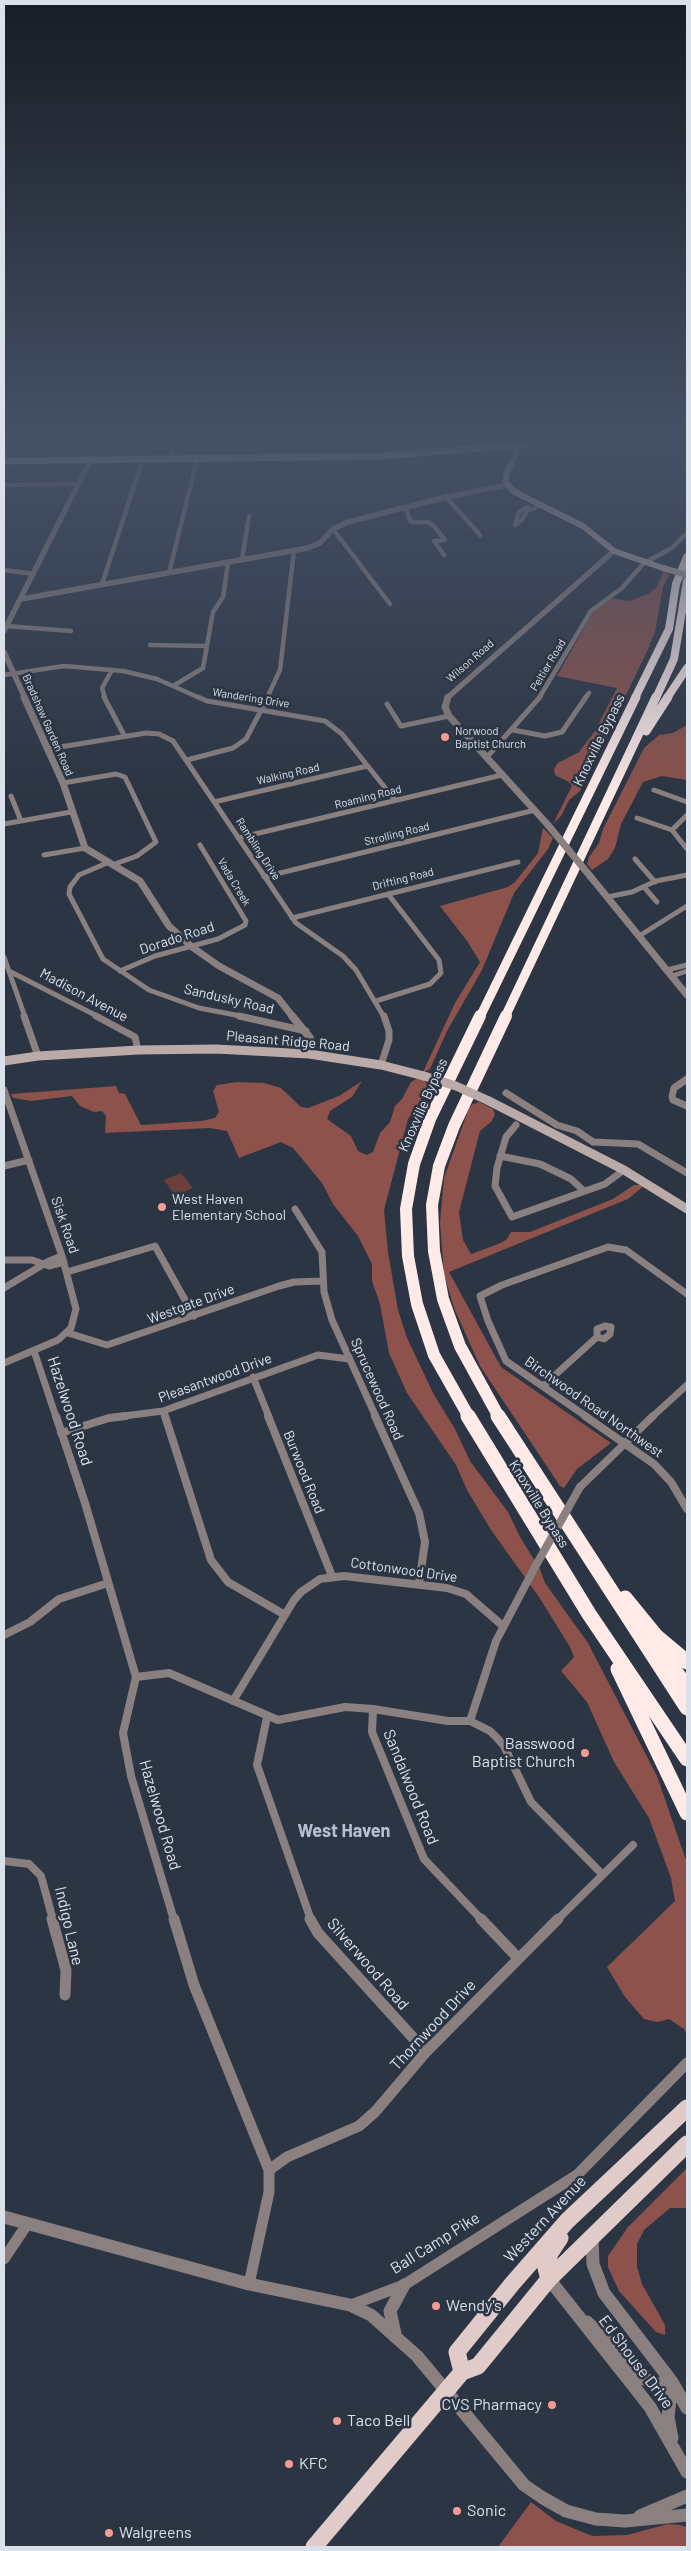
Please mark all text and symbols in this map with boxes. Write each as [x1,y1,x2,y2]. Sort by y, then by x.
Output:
street label: Wilson Road [444,637,496,685]
street label: Peltier Road [527,637,569,693]
street label: Bradshaw Garden Road [20,672,76,778]
street label: Wandering Drive [212,685,290,711]
street label: Knoxville Bypass [569,691,629,789]
place label: Norwood Baptist Church [455,724,526,750]
marker: Norwood Baptist Church [439,731,451,743]
street label: Walking Road [255,760,321,788]
street label: Roaming Road [333,782,403,812]
street label: Rambling Drive [233,816,283,882]
street label: Strolling Road [363,820,431,848]
street label: Vada Creek [215,856,253,908]
street label: Drifting Road [371,865,435,893]
street label: Dorado Road [138,918,216,958]
street label: Madison Avenue [37,965,131,1025]
street label: Sandusky Road [182,980,276,1018]
street label: Pleasant Ridge Road [226,1027,350,1055]
street label: Knoxville Bypass [395,1056,451,1154]
place label: West Haven Elementary School [172,1191,286,1224]
street label: Sisk Road [47,1194,83,1256]
marker: West Haven Elementary School [156,1201,168,1213]
street label: Westgate Drive [145,1280,237,1328]
street label: Sprucewood Road [347,1336,407,1442]
street label: Pleasantwood Drive [156,1350,274,1406]
street label: Birchwood Road Northwest [521,1353,667,1461]
street label: Hazelwood Road [43,1354,97,1468]
street label: Burwood Road [280,1428,328,1516]
street label: Knoxville Bypass [505,1457,573,1551]
street label: Cottonwood Drive [349,1554,459,1586]
street label: Sandalwood Road [379,1727,443,1847]
place label: Basswood Baptist Church [472,1734,575,1772]
marker: Basswood Baptist Church [579,1747,591,1759]
street label: Hazelwood Road [135,1758,185,1872]
district label: West Haven [298,1820,390,1842]
street label: Indigo Lane [51,1885,87,1967]
street label: Silverwood Road [323,1914,413,2014]
street label: Thornwood Drive [386,1976,480,2074]
street label: Western Avenue [500,2172,590,2266]
street label: Ball Camp Pike [387,2208,483,2278]
place label: Wendy's [446,2296,502,2316]
marker: Wendy's [430,2300,442,2312]
street label: Ed Shouse Drive [595,2312,677,2412]
place label: CVS Pharmacy [441,2395,542,2415]
marker: CVS Pharmacy [546,2399,558,2411]
place label: Taco Bell [347,2411,410,2431]
marker: Taco Bell [331,2415,343,2427]
place label: KFC [299,2454,328,2474]
marker: KFC [283,2458,295,2470]
place label: Sonic [467,2501,506,2521]
marker: Sonic [451,2505,463,2517]
place label: Walgreens [119,2523,192,2543]
marker: Walgreens [103,2527,115,2539]

